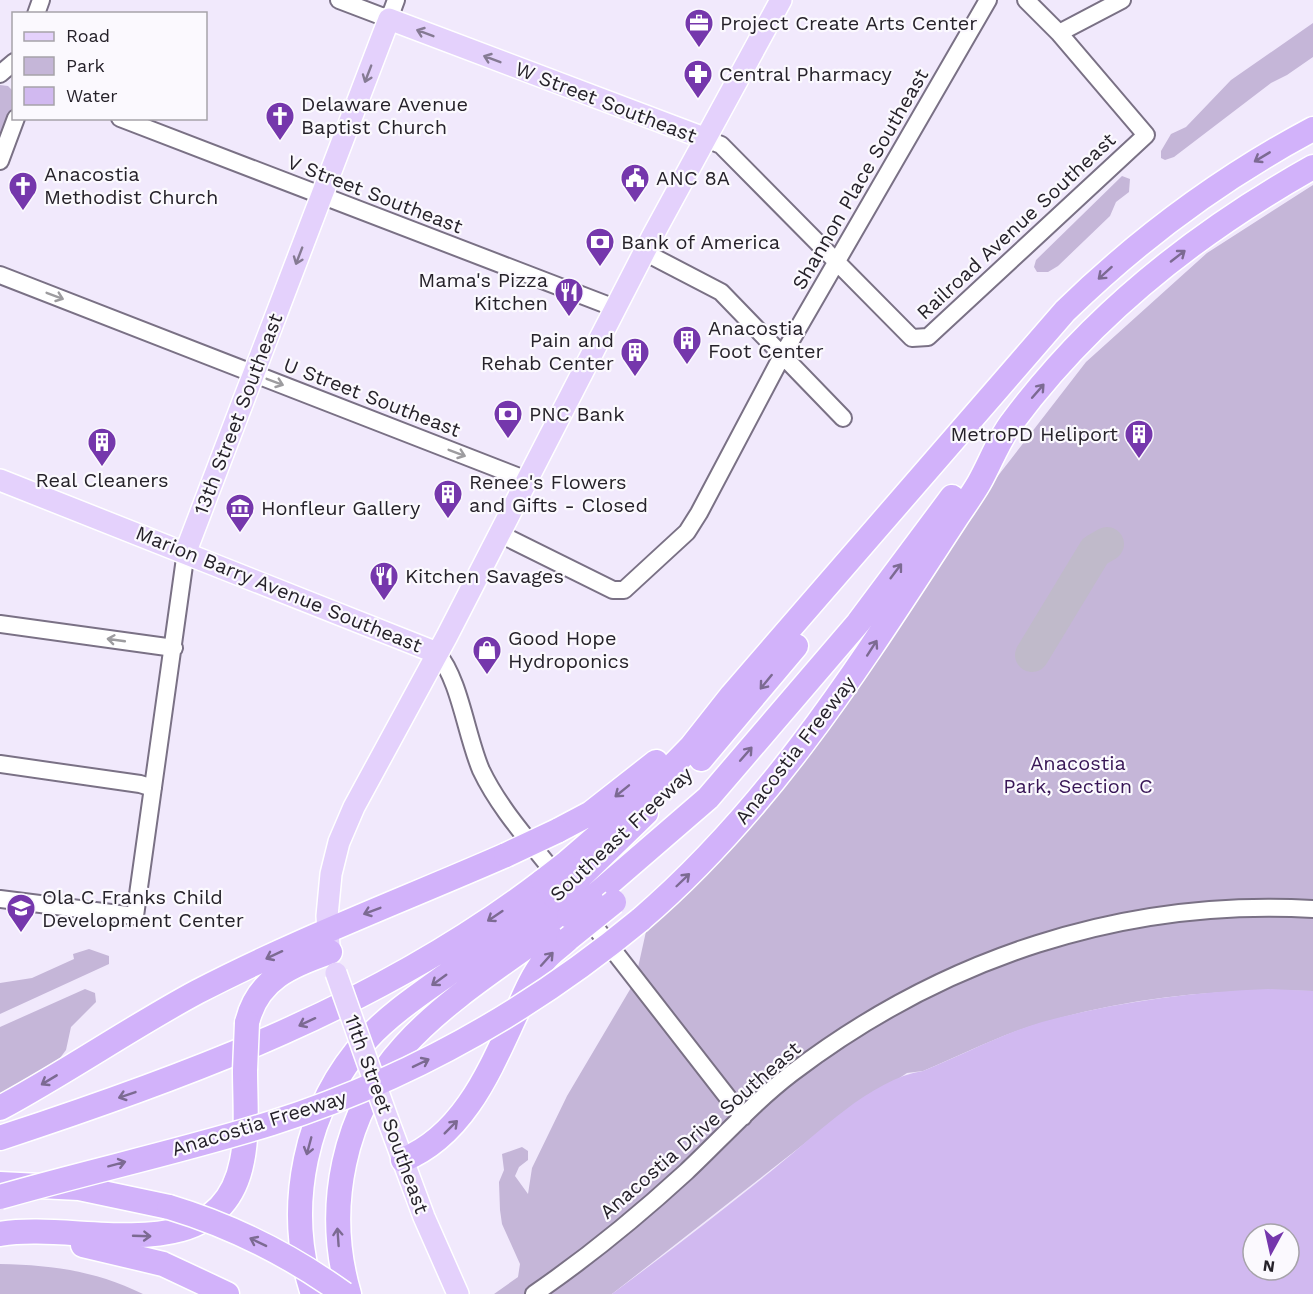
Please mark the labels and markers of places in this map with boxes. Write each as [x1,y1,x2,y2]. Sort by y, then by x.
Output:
office icon: Project Create Arts Center [683,7,715,49]
place label: Project Create Arts Center [720,11,977,35]
pharmacy icon: Central Pharmacy [682,58,714,100]
place label: Central Pharmacy [719,62,893,86]
place label: Delaware Avenue Baptist Church [301,92,468,139]
church icon: Delaware Avenue Baptist Church [264,100,296,142]
place label: Anacostia Methodist Church [44,162,218,209]
public building icon: ANC 8A [619,162,651,204]
place label: ANC 8A [656,166,730,190]
church icon: Anacostia Methodist Church [7,170,39,212]
bank icon: Bank of America [584,226,616,268]
place label: Bank of America [621,230,780,254]
place label: Mama's Pizza Kitchen [418,268,548,315]
restaurant icon: Mama's Pizza Kitchen [553,276,585,318]
place label: Anacostia Foot Center [708,316,824,363]
building icon: Anacostia Foot Center [671,324,703,366]
place label: Pain and Rehab Center [481,328,614,375]
building icon: Pain and Rehab Center [619,336,651,378]
bank icon: PNC Bank [492,398,524,440]
place label: PNC Bank [529,402,625,426]
building icon: MetroPD Heliport [1123,418,1155,460]
place label: MetroPD Heliport [950,422,1119,446]
building icon: Real Cleaners [86,426,118,468]
place label: Real Cleaners [36,468,168,492]
place label: Renee's Flowers and Gifts - Closed [469,470,648,517]
building icon: Renee's Flowers and Gifts - Closed [432,478,464,520]
museum icon: Honfleur Gallery [224,492,256,534]
place label: Honfleur Gallery [261,496,421,520]
restaurant icon: Kitchen Savages [368,560,400,602]
place label: Kitchen Savages [405,564,564,588]
place label: Good Hope Hydroponics [508,626,629,673]
shop icon: Good Hope Hydroponics [471,634,503,676]
place label: Ola C Franks Child Development Center [42,885,244,932]
school or university icon: Ola C Franks Child Development Center [5,892,37,934]

